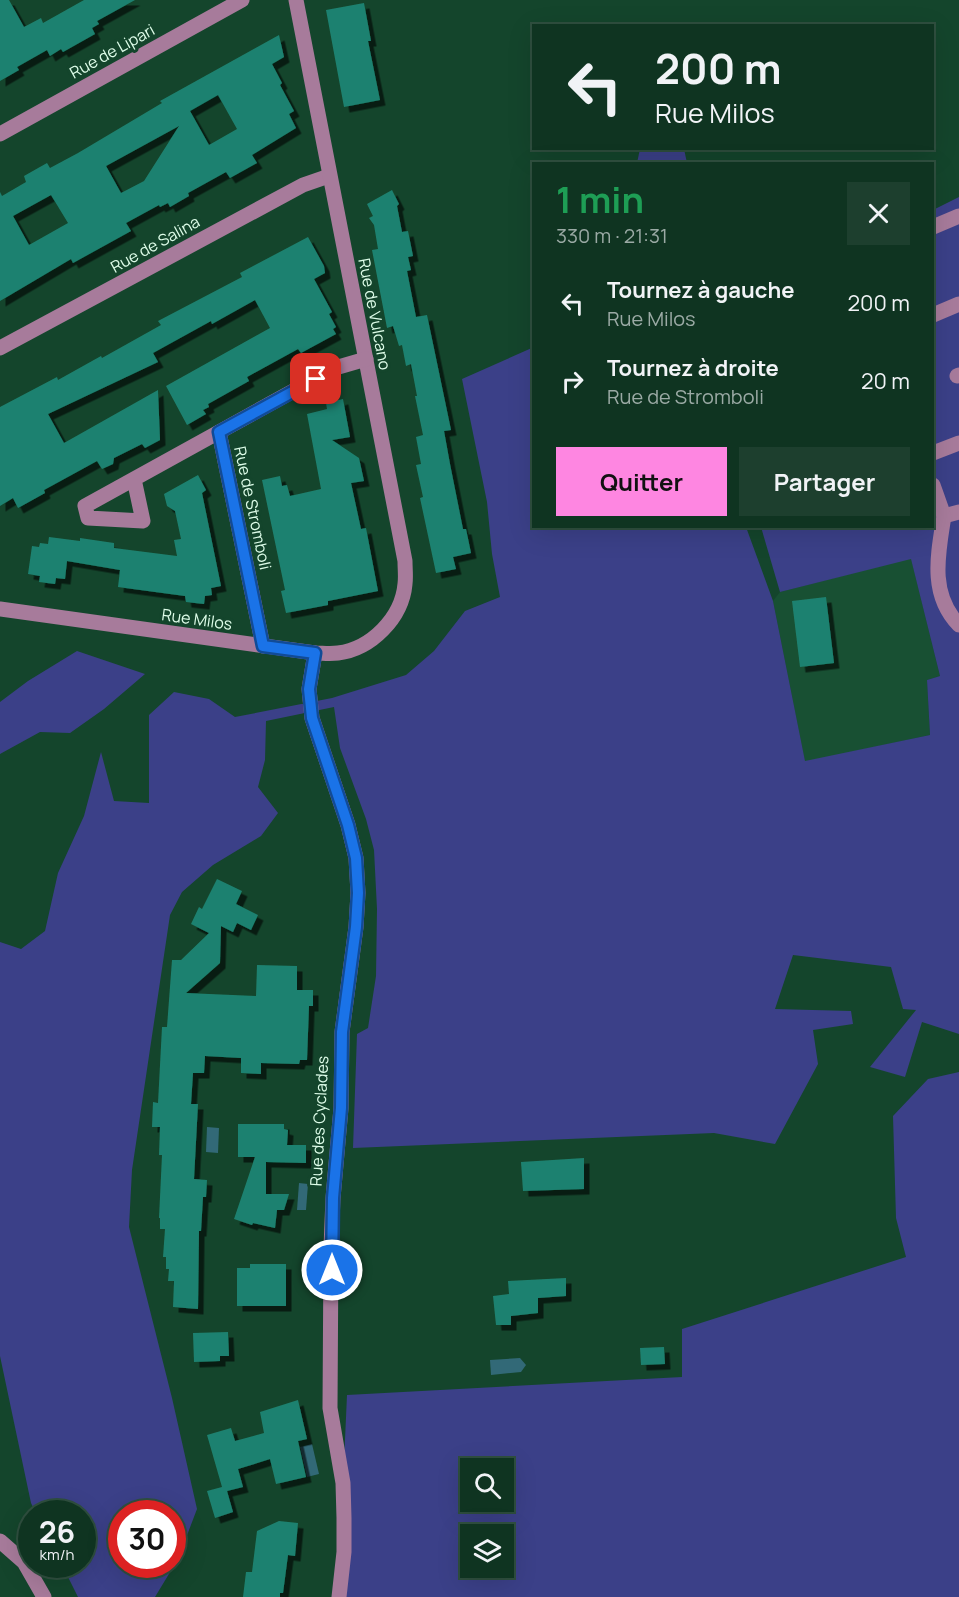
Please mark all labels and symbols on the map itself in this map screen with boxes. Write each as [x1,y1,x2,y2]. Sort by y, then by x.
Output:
street label: Rue de Lipari [66,19,158,83]
street label: Rue de Salina [106,210,204,278]
street label: Rue de Vulcano [353,256,397,372]
pin [290,353,341,404]
street label: Rue de Stromboli [229,444,277,572]
street label: Rue Milos [160,603,234,635]
street label: Rue des Cyclades [305,1055,333,1187]
position arrow [300,1238,364,1302]
speed limit sign: 30 [108,1500,186,1578]

